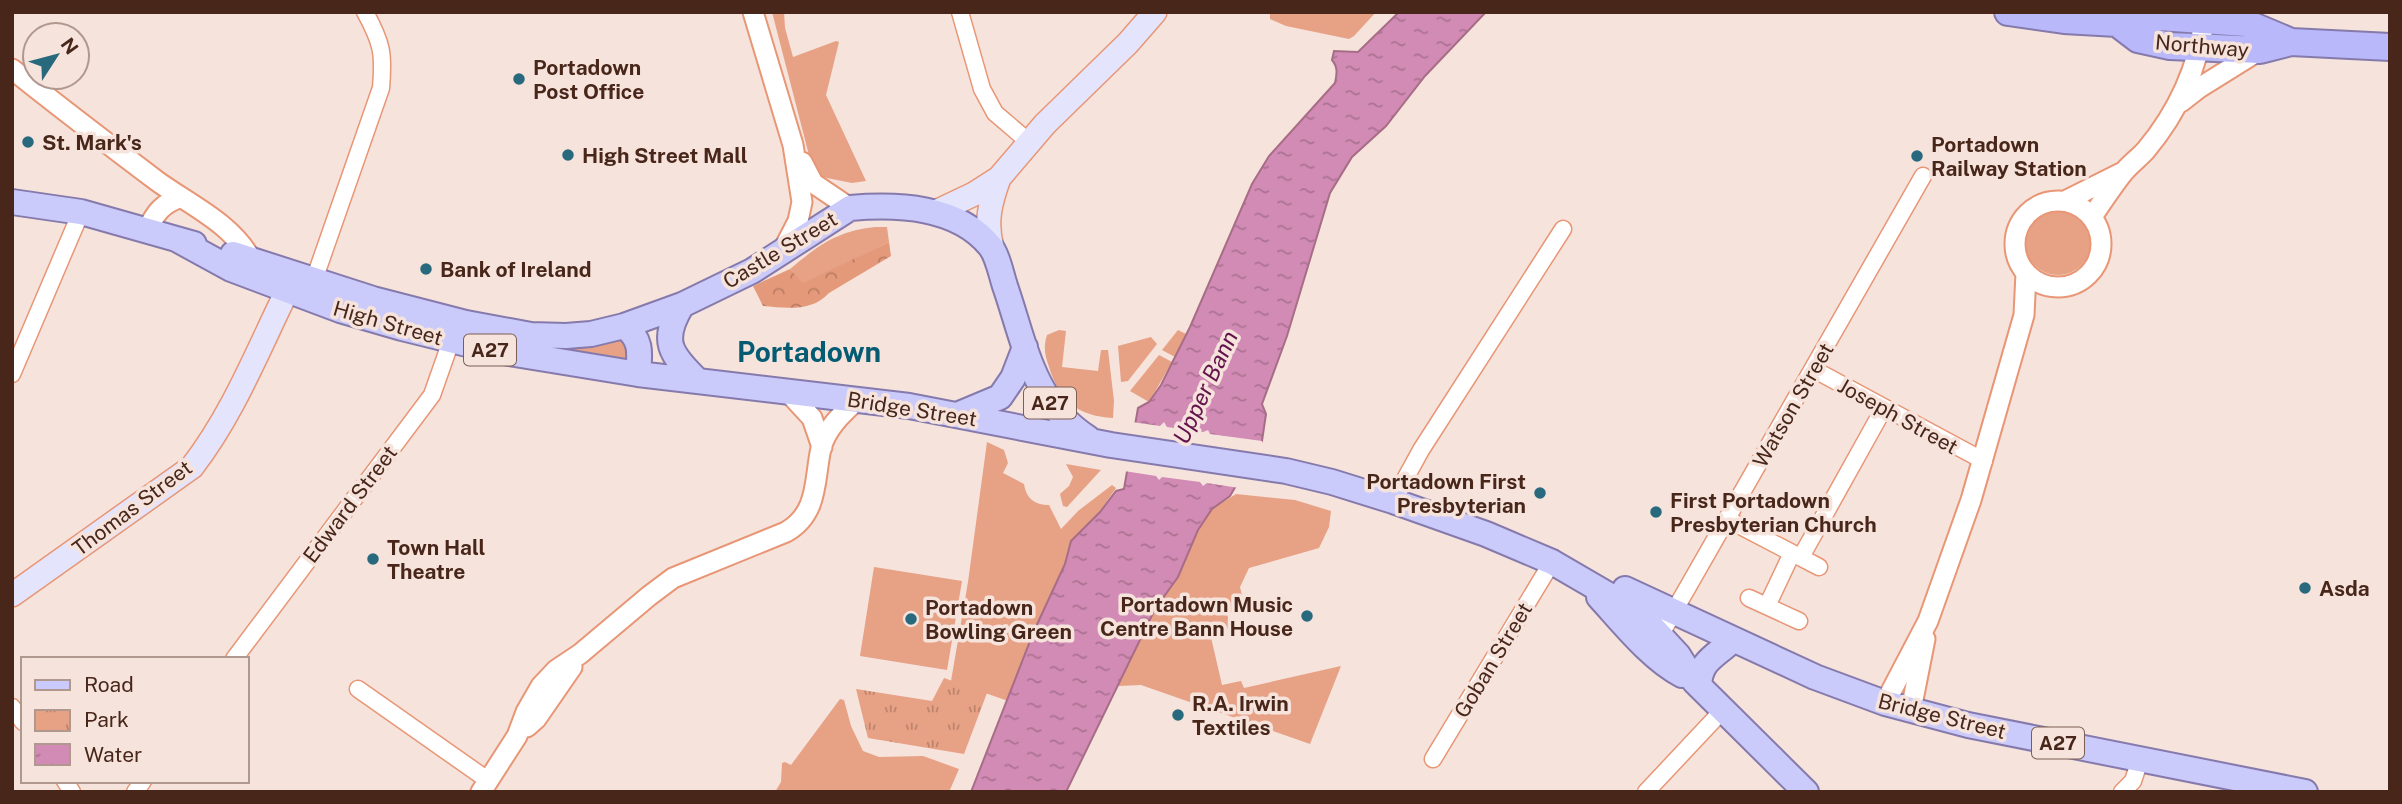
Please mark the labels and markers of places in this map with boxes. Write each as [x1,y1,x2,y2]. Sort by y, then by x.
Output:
place label: Portadown Post Office [533,55,644,104]
marker: Portadown Post Office [511,71,527,87]
place label: St. Mark's [42,130,142,155]
place label: Portadown Railway Station [1931,132,2087,181]
marker: St. Mark's [20,134,36,150]
place label: High Street Mall [582,143,748,168]
marker: High Street Mall [560,147,576,163]
marker: Portadown Railway Station [1909,148,1925,164]
place label: Bank of Ireland [440,257,591,282]
marker: Bank of Ireland [418,261,434,277]
place label: Portadown First Presbyterian [1366,469,1526,518]
marker: Portadown First Presbyterian [1532,485,1548,501]
place label: First Portadown Presbyterian Church [1670,488,1877,537]
marker: First Portadown Presbyterian Church [1648,504,1664,520]
place label: Town Hall Theatre [387,535,486,584]
marker: Town Hall Theatre [365,551,381,567]
place label: Asda [2319,576,2370,601]
marker: Asda [2297,580,2313,596]
place label: Portadown Music Centre Bann House [1100,592,1293,641]
place label: Portadown Bowling Green [925,595,1072,644]
marker: Portadown Music Centre Bann House [1299,608,1315,624]
marker: Portadown Bowling Green [903,611,919,627]
place label: R.A. Irwin Textiles [1192,691,1289,740]
marker: R.A. Irwin Textiles [1170,707,1186,723]

